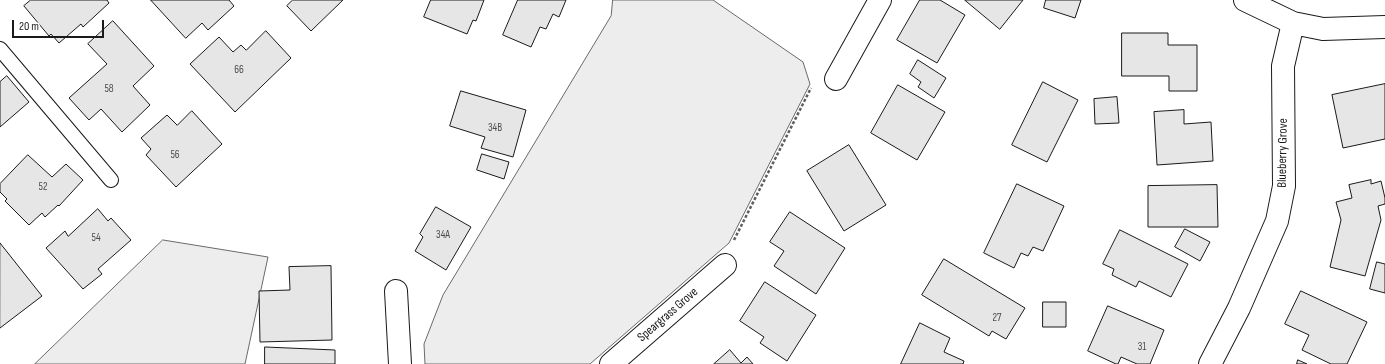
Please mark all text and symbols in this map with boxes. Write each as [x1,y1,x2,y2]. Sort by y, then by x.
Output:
scale bar [14,12,106,38]
text: 20 m [19,19,39,34]
house number: 66 [234,63,244,77]
house number: 58 [104,82,114,96]
street label: Blueberry Grove [1275,118,1291,188]
house number: 34B [488,121,502,135]
house number: 56 [170,148,180,162]
house number: 52 [39,180,47,194]
house number: 34A [436,228,450,242]
house number: 54 [91,231,101,245]
street label: Speargrass Grove [635,285,701,345]
house number: 27 [993,311,1001,325]
house number: 31 [1138,340,1146,354]

